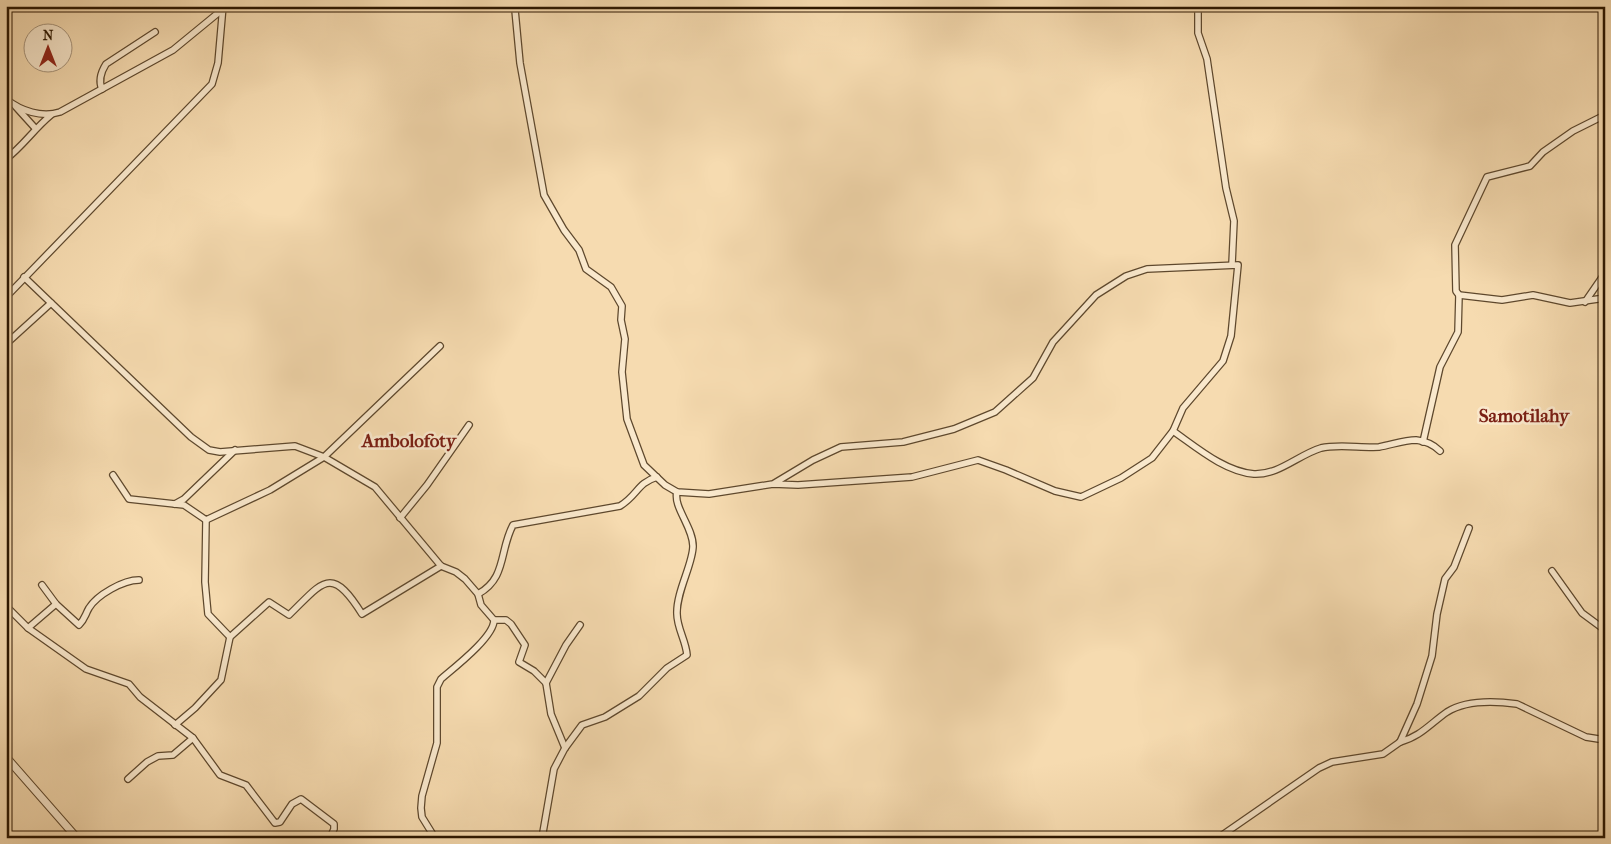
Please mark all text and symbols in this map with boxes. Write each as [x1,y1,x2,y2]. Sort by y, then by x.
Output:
north arrow [22,22,72,72]
text: N [43,27,54,44]
district label: Samotilahy [1479,405,1570,427]
district label: Ambolofoty [361,430,457,452]

